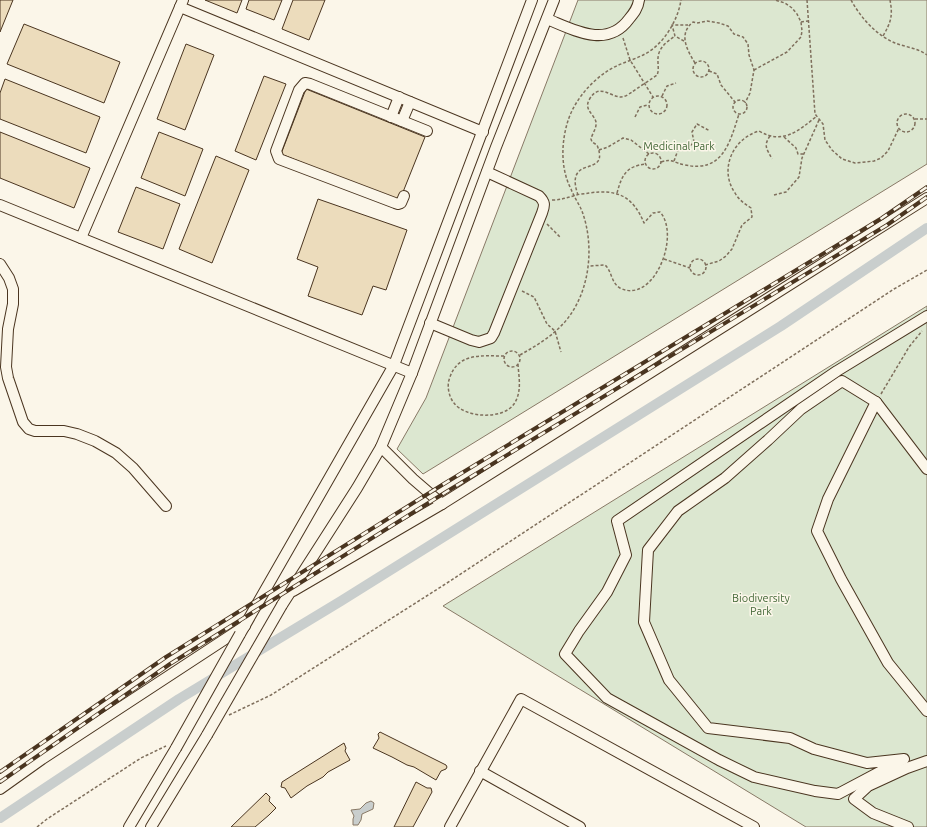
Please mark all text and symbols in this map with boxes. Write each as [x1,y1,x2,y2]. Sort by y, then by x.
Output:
park label: Medicinal Park [643,140,715,152]
park label: Biodiversity Park [732,592,791,617]

